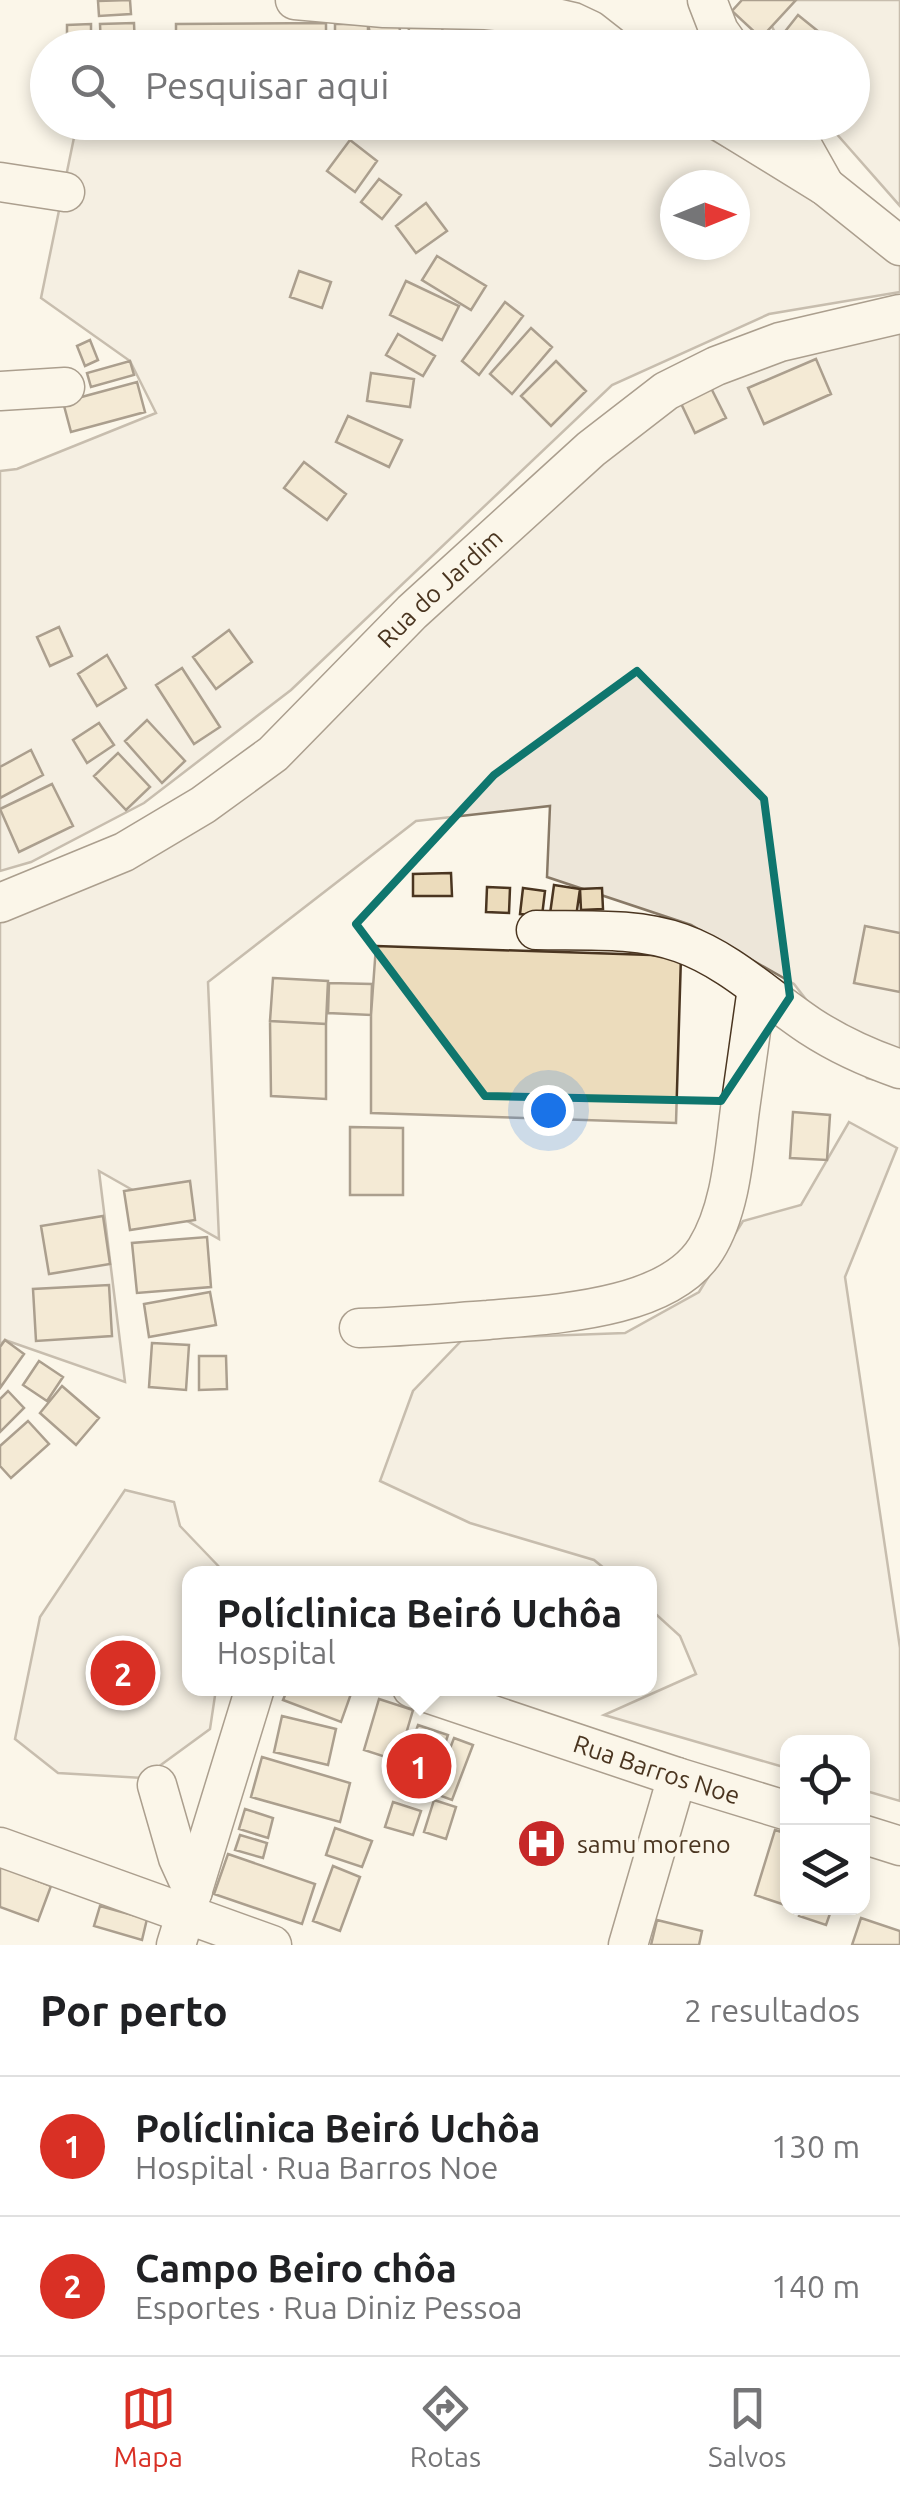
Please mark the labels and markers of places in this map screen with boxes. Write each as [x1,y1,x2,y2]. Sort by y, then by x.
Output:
pin: 2 [90,1636,156,1710]
pin: 1 [386,1728,452,1804]
hospital icon: samu moreno [516,1818,568,1870]
place label: samu moreno [577,1830,731,1858]

